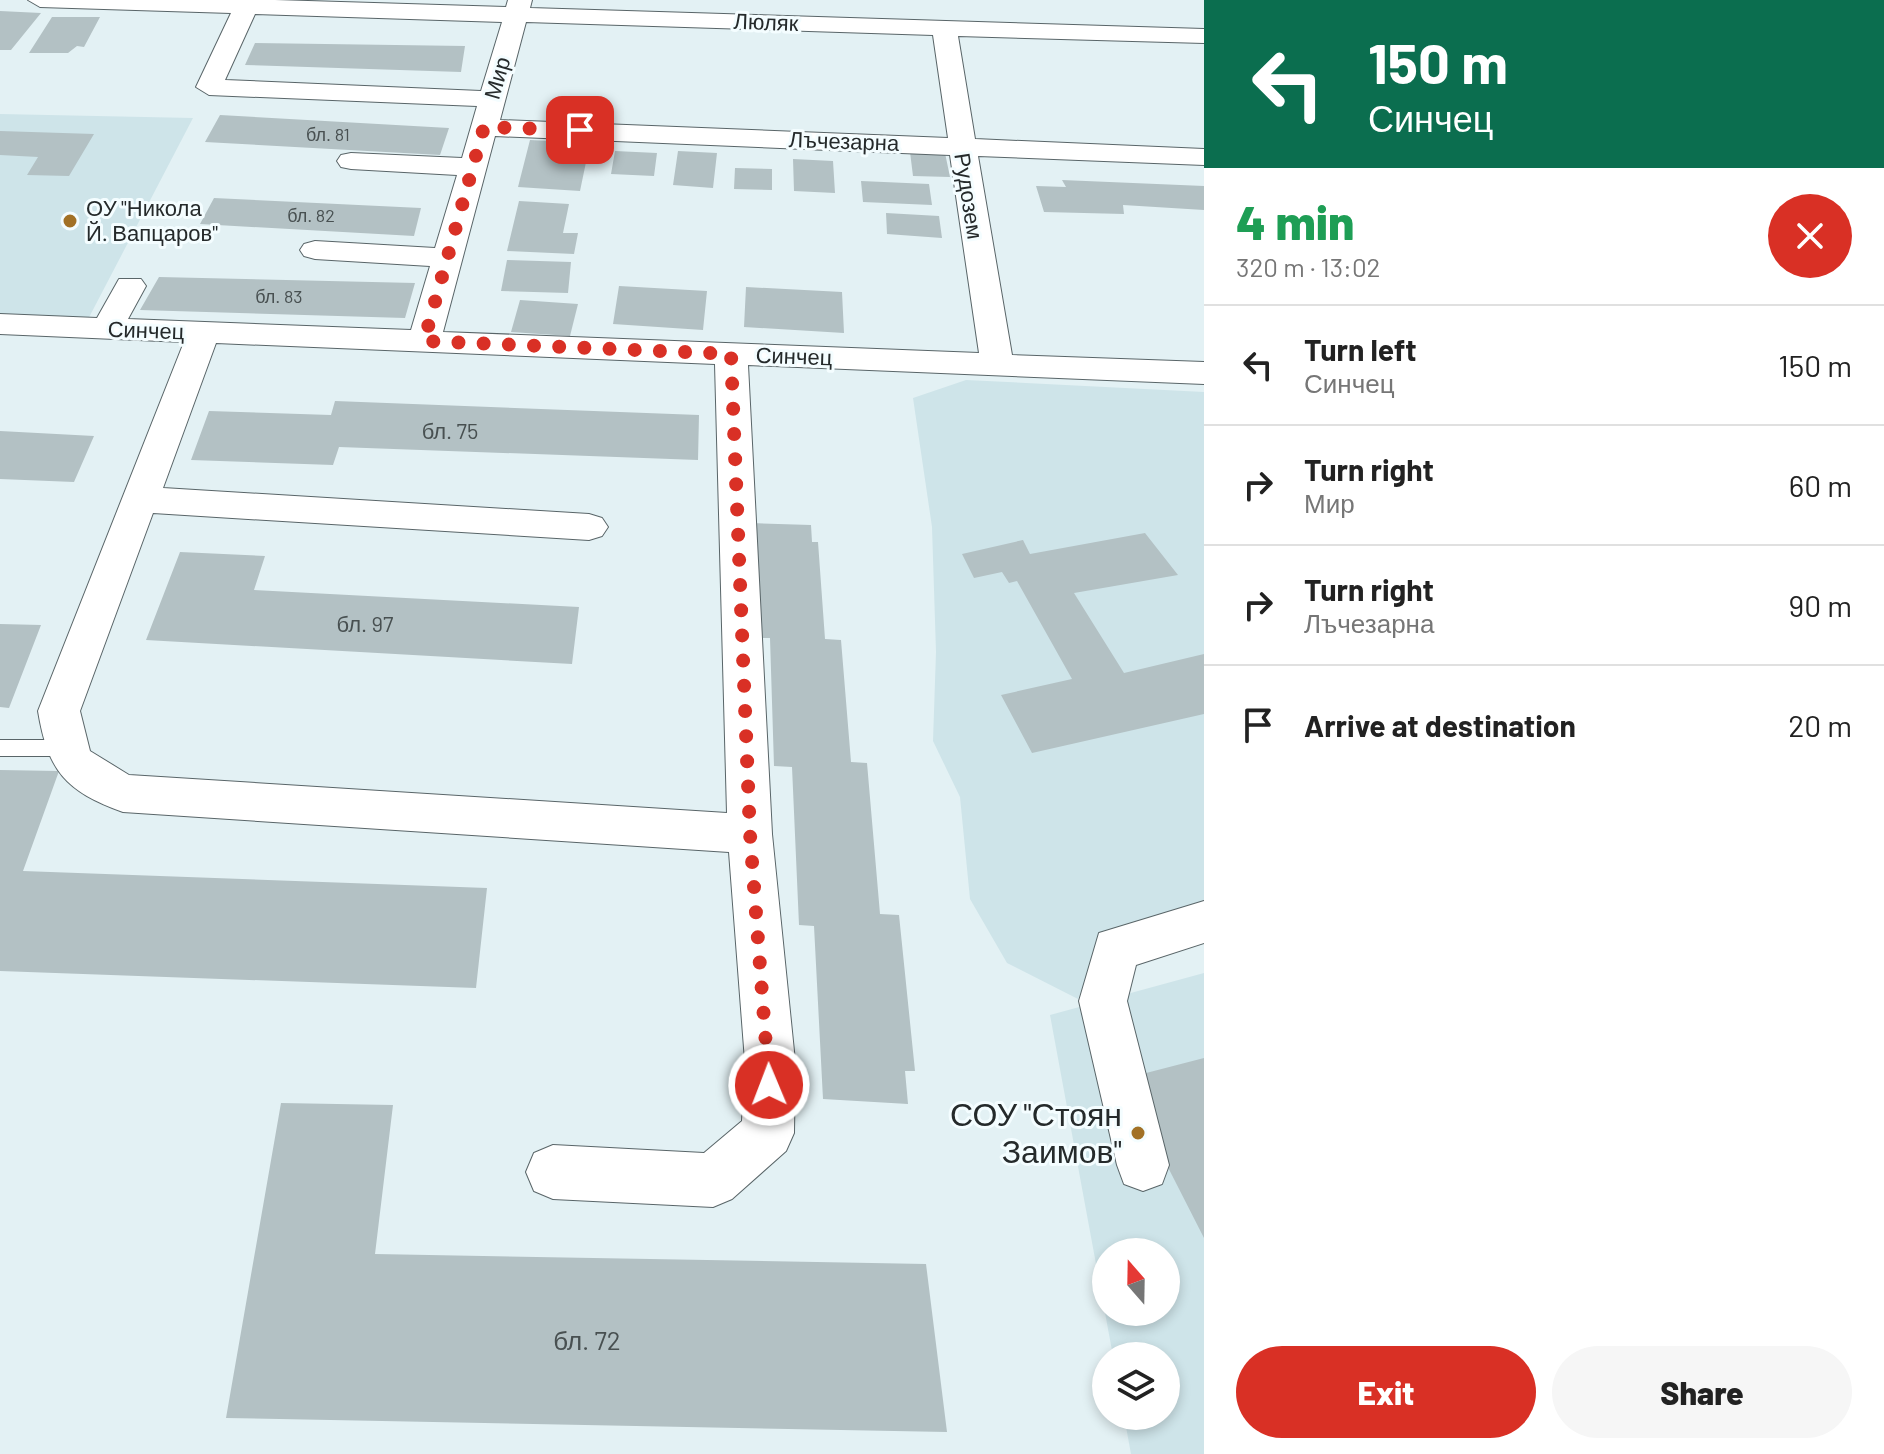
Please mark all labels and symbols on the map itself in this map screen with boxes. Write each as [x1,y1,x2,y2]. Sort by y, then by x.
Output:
street label: Люляк [733,7,799,35]
street label: Мир [478,54,515,102]
pin [546,96,614,164]
house number: бл. 81 [306,123,350,145]
street label: Лъчезарна [788,125,900,156]
street label: Рудозем [949,151,990,241]
place label: ОУ "Никола Й. Вапцаров" [86,194,218,246]
house number: бл. 82 [287,204,335,226]
marker: ОУ "Никола Й. Вапцаров" [61,212,79,230]
house number: бл. 83 [255,285,303,307]
street label: Синчец [107,315,185,344]
street label: Синчец [755,341,833,370]
house number: бл. 75 [422,417,478,443]
house number: бл. 97 [337,610,393,636]
position arrow [727,1043,811,1127]
place label: СОУ "Стоян Заимов" [950,1094,1122,1169]
marker: СОУ "Стоян Заимов" [1129,1124,1147,1142]
north arrow [1092,1238,1180,1326]
house number: бл. 72 [553,1324,621,1355]

